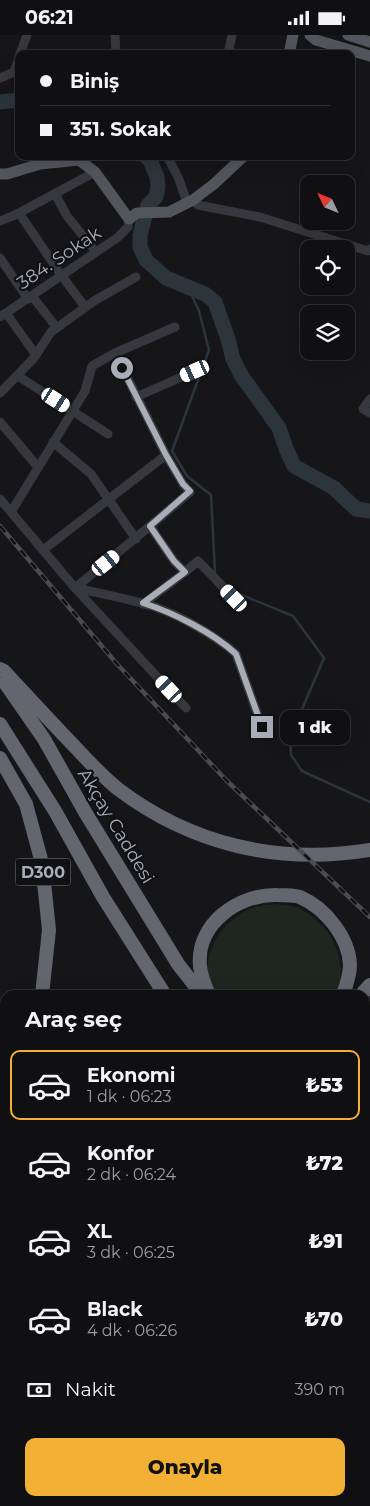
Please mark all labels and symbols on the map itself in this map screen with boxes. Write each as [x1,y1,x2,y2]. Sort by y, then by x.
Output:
north arrow [300,175,355,230]
street label: 384. Sokak [13,222,105,294]
route start [111,357,133,379]
car [178,358,211,384]
car [39,386,72,414]
car [89,548,122,578]
car [218,582,249,614]
car [153,673,184,705]
callout: 1 dk [280,709,350,745]
route end [251,716,273,738]
street label: Akçay Caddesi [73,764,159,888]
road number: D300 [15,859,70,885]

